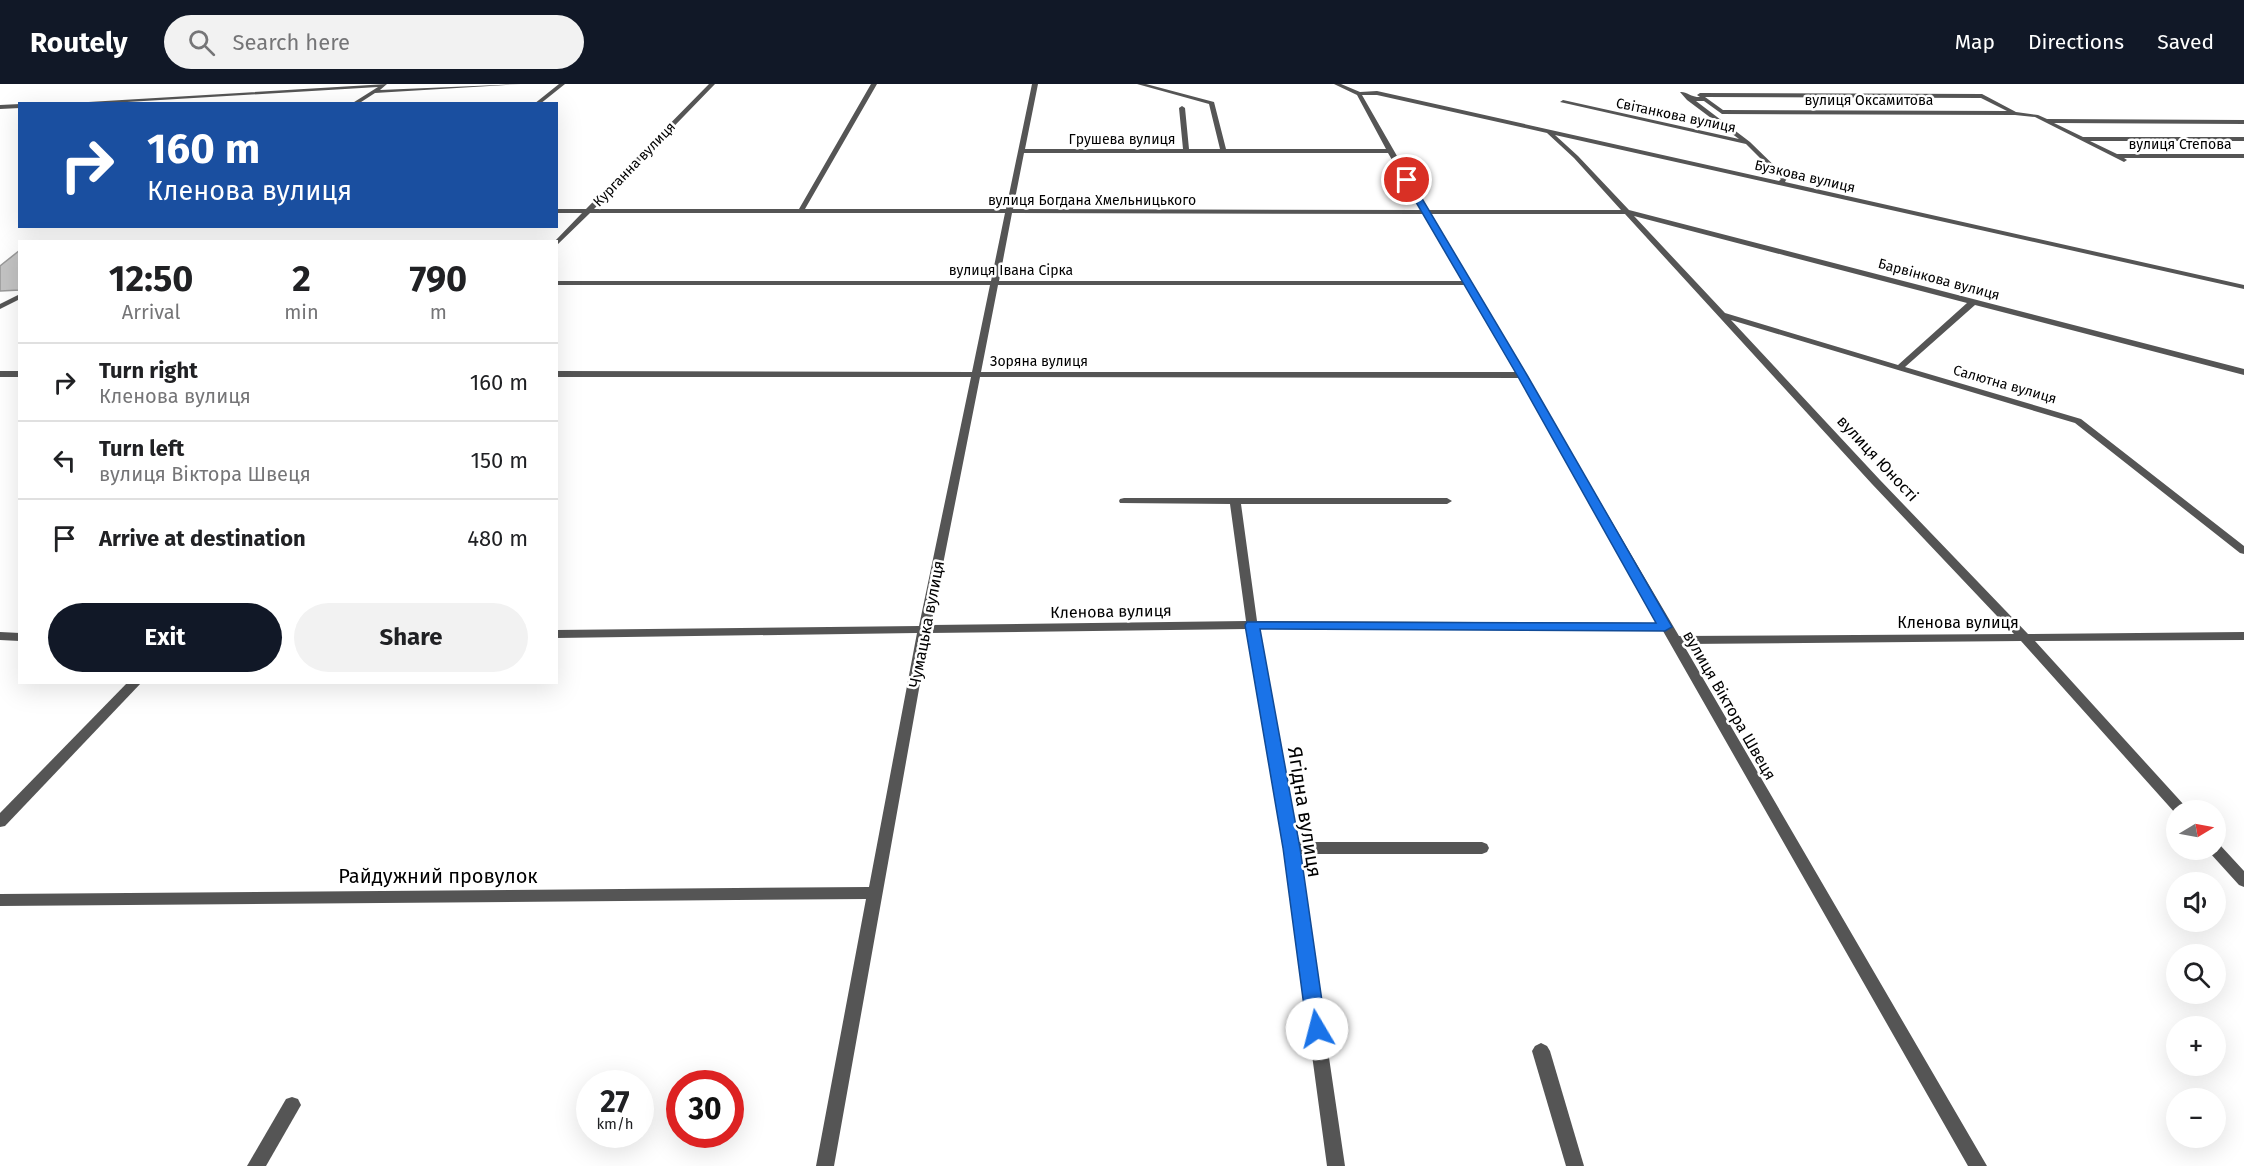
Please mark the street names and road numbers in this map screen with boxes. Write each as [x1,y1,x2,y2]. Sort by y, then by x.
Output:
street label: вулиця Оксамитова [1805,92,1933,109]
street label: Світанкова вулиця [1614,94,1738,137]
street label: Курганна вулиця [590,118,679,210]
street label: Грушева вулиця [1069,131,1175,148]
street label: вулиця Степова [2128,136,2232,153]
street label: Бузкова вулиця [1753,157,1857,196]
street label: вулиця Богдана Хмельницького [988,192,1196,209]
street label: Барвінкова вулиця [1876,255,2002,304]
street label: вулиця Івана Сірка [949,262,1073,279]
street label: Зоряна вулиця [990,353,1088,370]
street label: Салютна вулиця [1951,362,2059,407]
street label: вулиця Юності [1833,412,1922,505]
street label: Чумацька вулиця [905,559,948,689]
street label: Кленова вулиця [1050,601,1172,622]
street label: Кленова вулиця [1897,613,2019,632]
street label: вулиця Віктора Швеця [1679,627,1780,783]
street label: Ягідна вулиця [1283,745,1327,879]
street label: Райдужний провулок [338,864,538,888]

